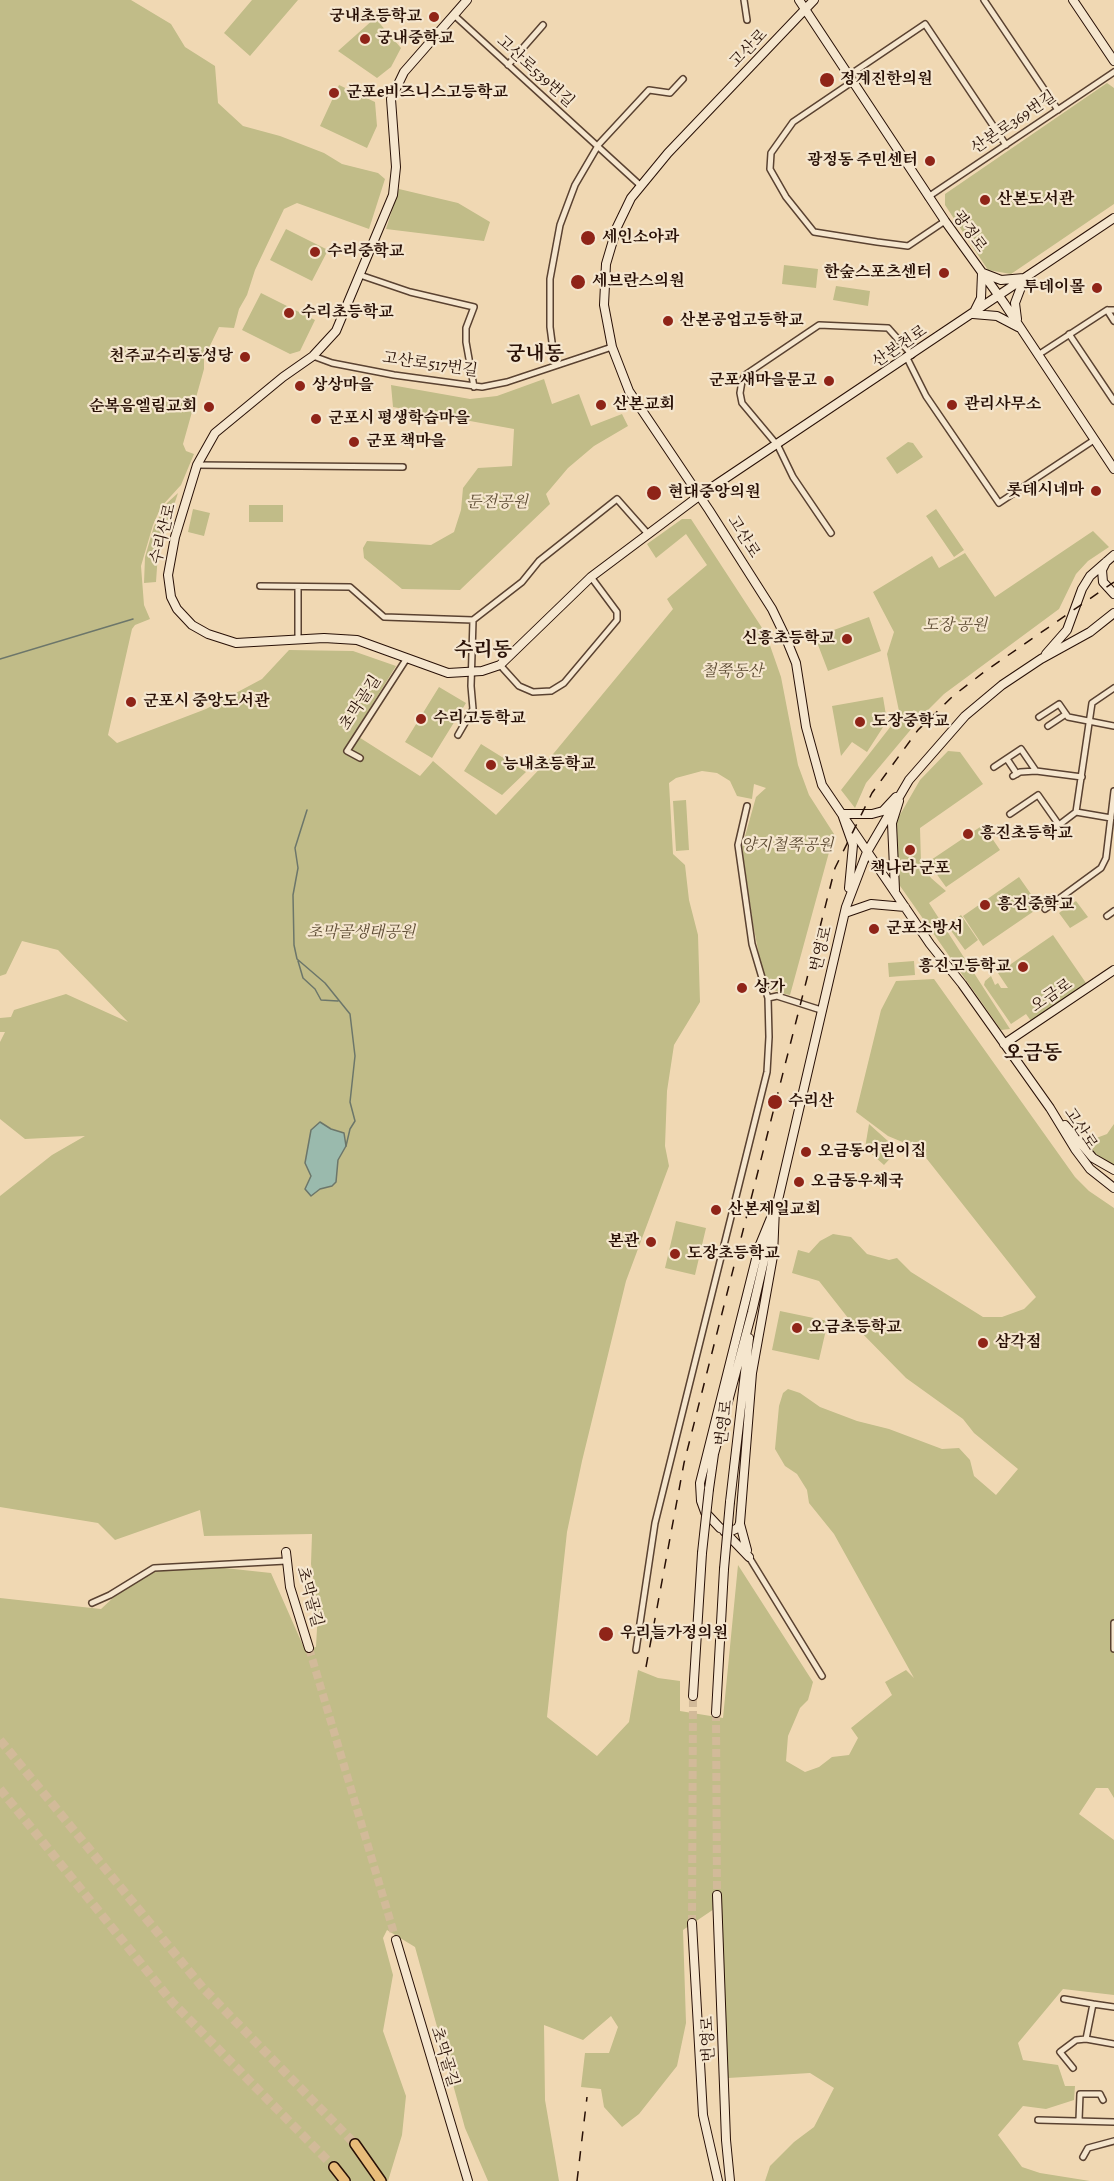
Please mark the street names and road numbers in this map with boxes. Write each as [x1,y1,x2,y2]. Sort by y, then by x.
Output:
street label: 고산로 [726,26,772,72]
street label: 고산로539번길 [492,32,578,112]
street label: 산본로369번길 [968,87,1060,159]
street label: 광정로 [948,208,990,256]
street label: 산본천로 [869,322,931,372]
street label: 고산로517번길 [381,349,479,381]
street label: 수리산로 [147,502,181,566]
street label: 고산로 [723,512,763,562]
street label: 초막골길 [336,672,386,734]
street label: 번영로 [807,924,837,974]
street label: 오금로 [1027,975,1077,1017]
street label: 고산로 [1059,1104,1101,1154]
street label: 번영로 [713,1399,737,1447]
street label: 초막골길 [292,1565,326,1629]
street label: 번영로 [699,2015,719,2063]
street label: 초막골길 [426,2025,462,2089]

